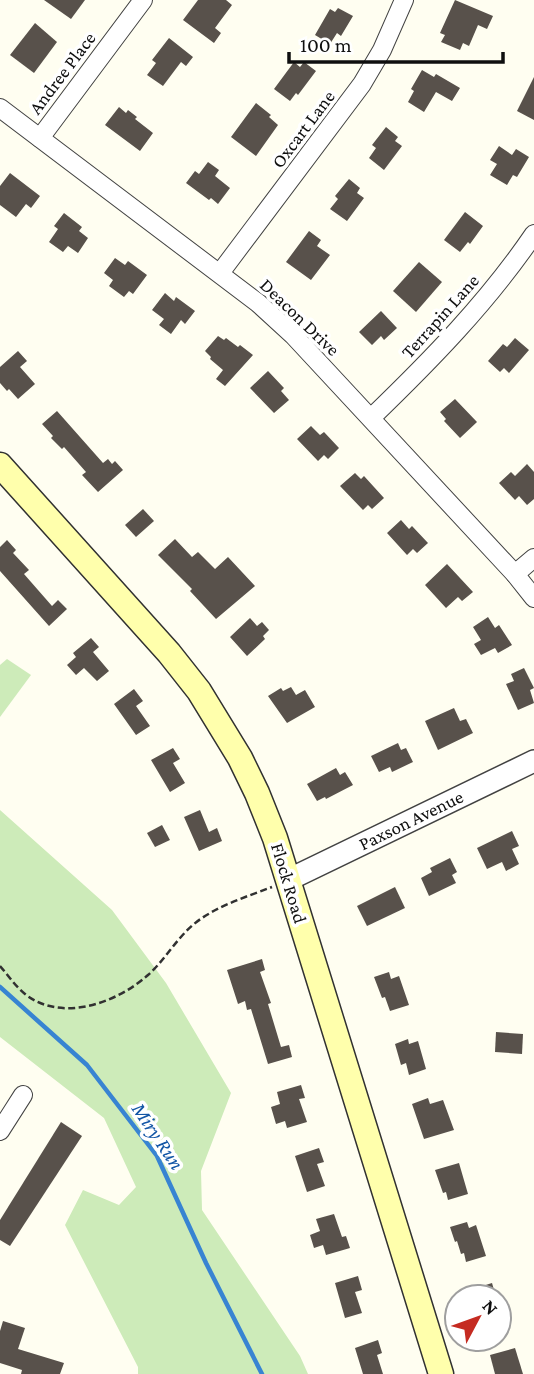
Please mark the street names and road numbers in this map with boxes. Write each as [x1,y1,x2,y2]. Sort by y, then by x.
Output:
street label: Andree Place [24,28,100,118]
street label: Oxcart Lane [267,86,339,172]
street label: Terrapin Lane [397,270,483,362]
street label: Deacon Drive [256,274,344,360]
street label: Paxson Avenue [355,786,467,854]
street label: Flock Road [267,840,311,926]

